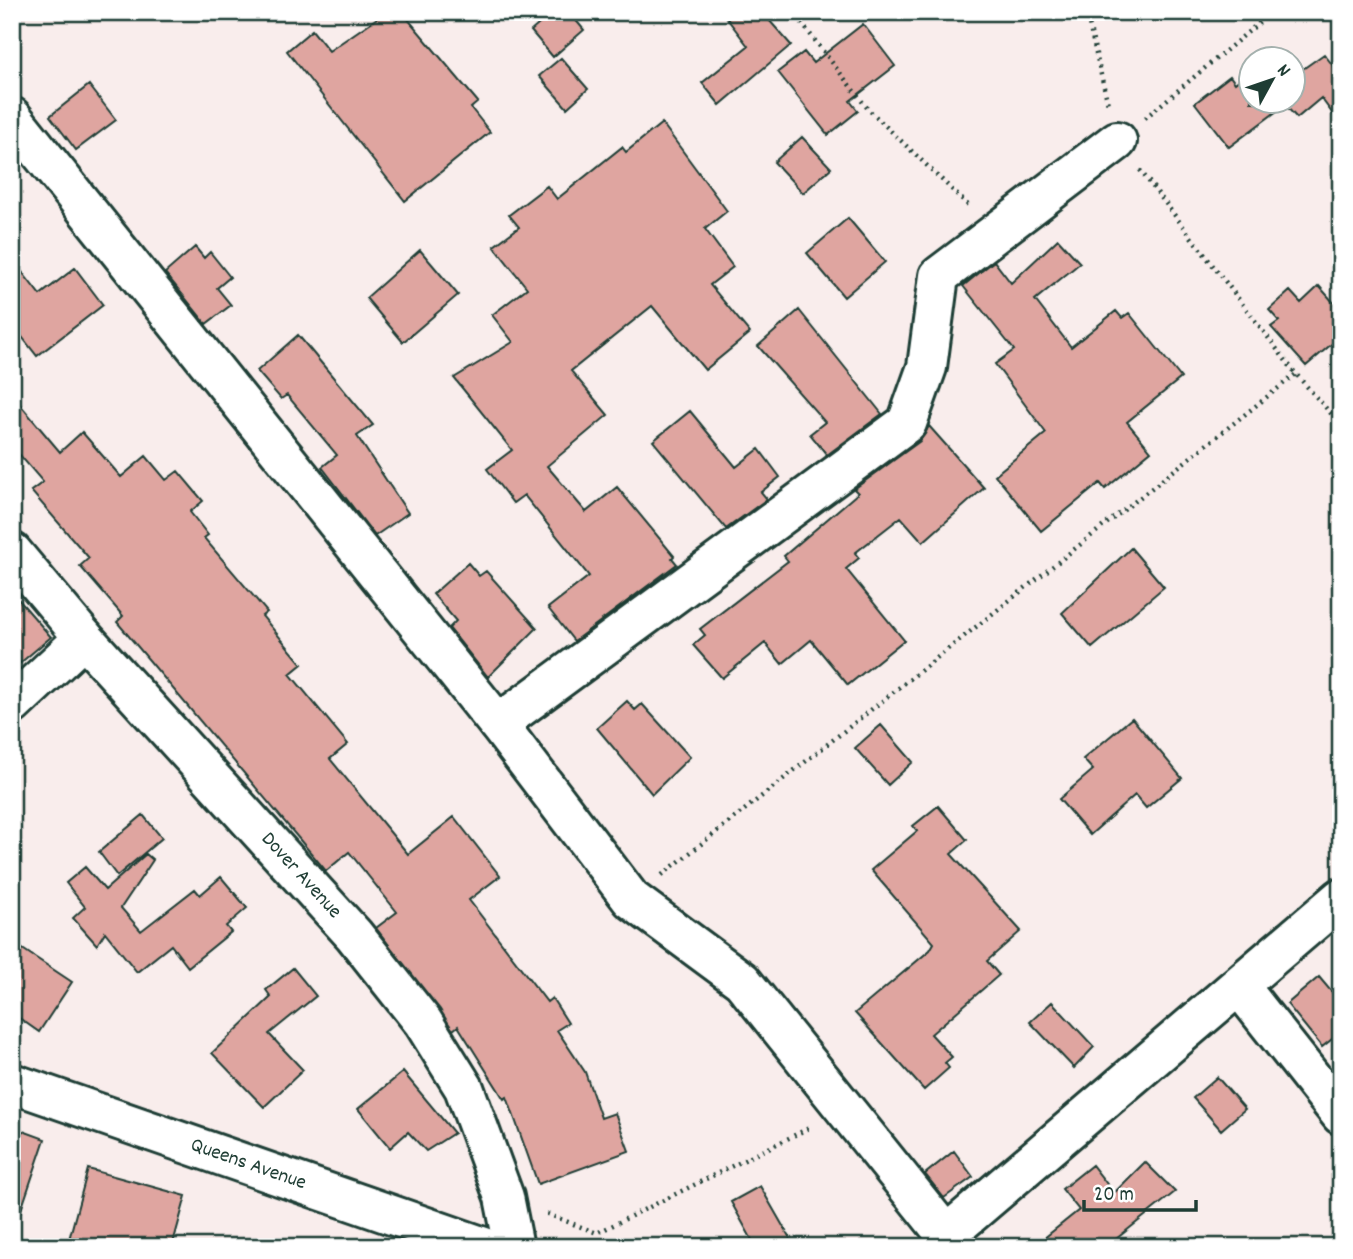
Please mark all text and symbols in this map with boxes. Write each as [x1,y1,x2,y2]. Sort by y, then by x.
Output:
north arrow [1238,46,1308,116]
text: N [1269,59,1296,84]
street label: Dover Avenue [253,826,348,926]
street label: Queens Avenue [186,1131,310,1199]
scale bar [1084,1168,1196,1212]
text: 20 m [1094,1181,1134,1211]

